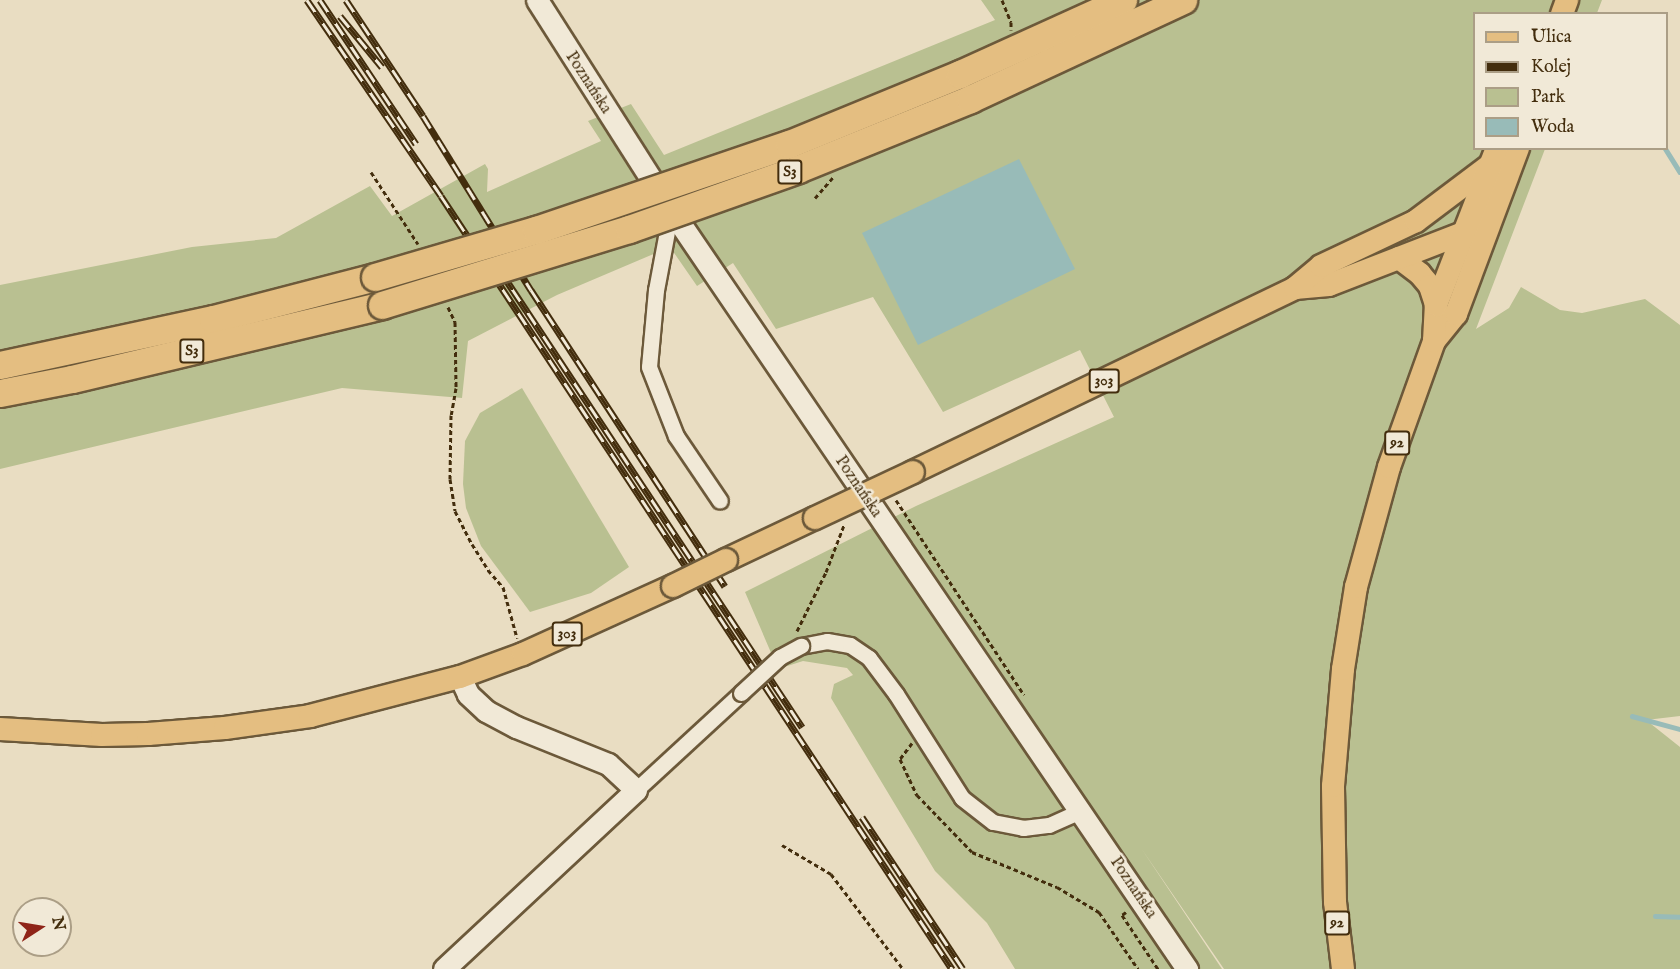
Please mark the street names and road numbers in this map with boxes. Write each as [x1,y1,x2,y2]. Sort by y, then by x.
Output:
street label: Poznańska [561,48,615,118]
road number: S3 [776,160,804,184]
road number: S3 [178,339,206,363]
road number: 303 [1088,369,1120,393]
road number: 92 [1384,431,1410,455]
street label: Poznańska [830,453,886,521]
road number: 303 [550,622,584,646]
street label: Poznańska [1105,854,1161,922]
road number: 92 [1324,911,1350,935]

